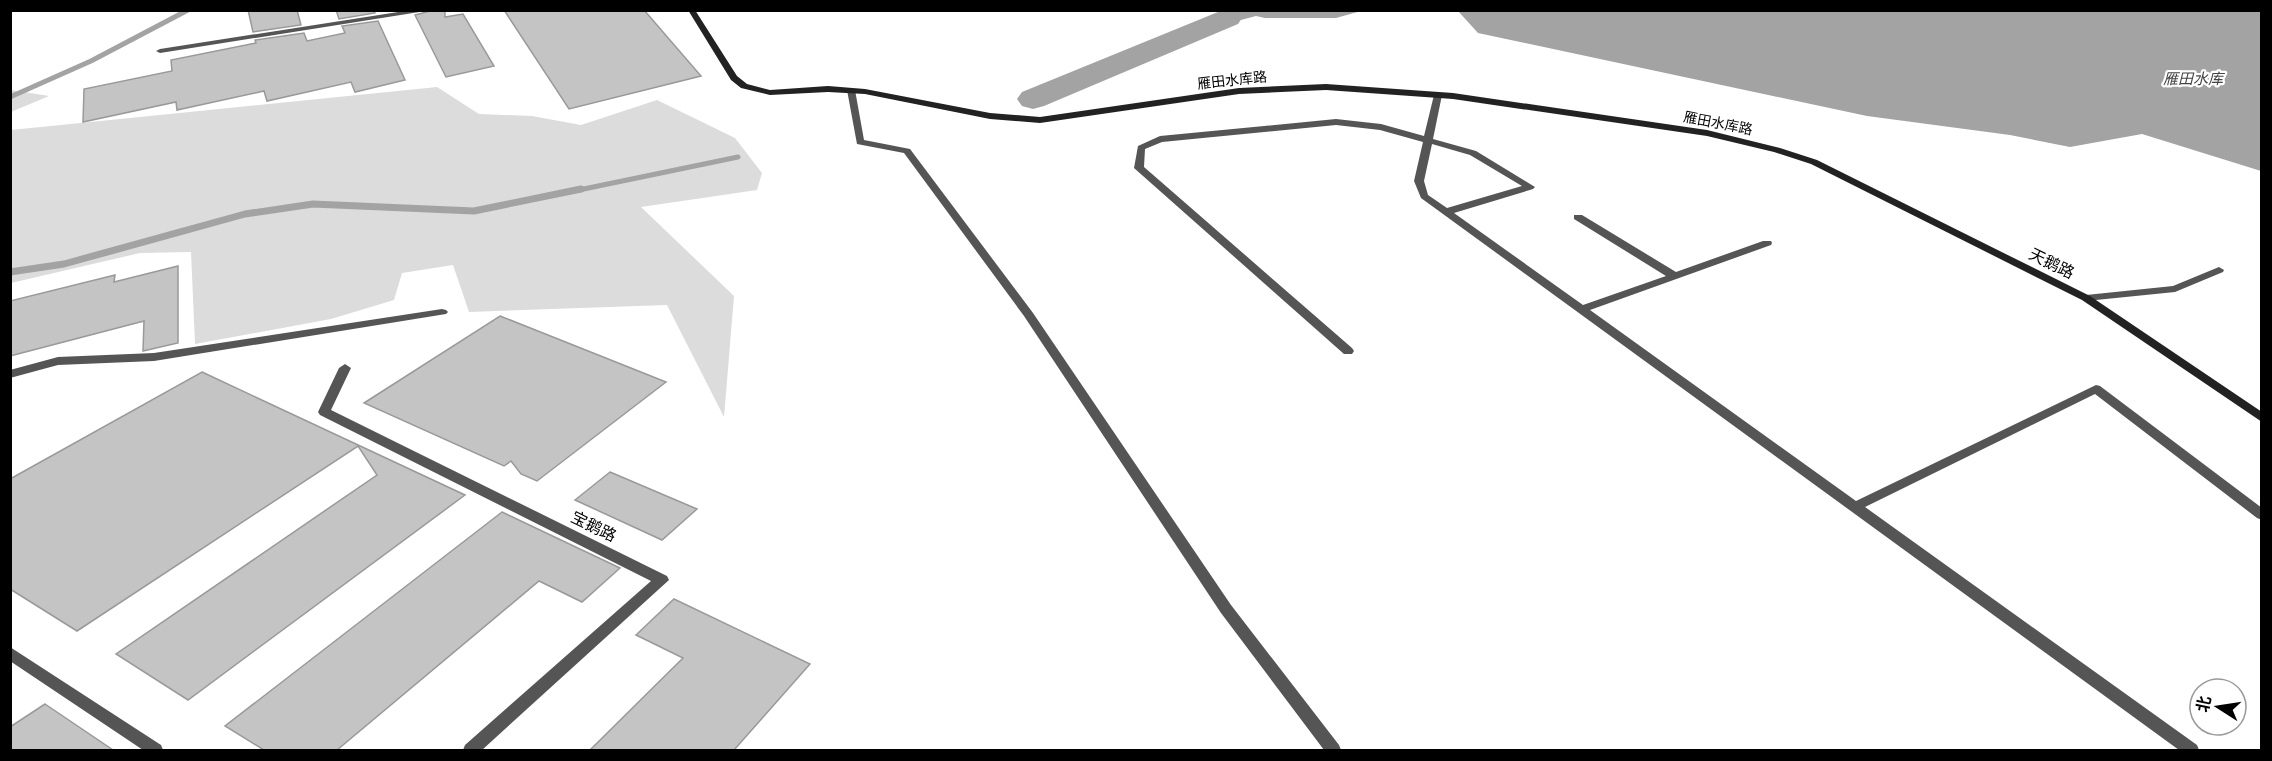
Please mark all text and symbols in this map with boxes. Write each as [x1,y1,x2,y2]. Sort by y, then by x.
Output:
street label: 雁田水库路 [1196,67,1268,93]
water label: 雁田水库 [2163,69,2226,88]
street label: 雁田水库路 [1682,107,1754,139]
street label: 天鹅路 [2026,243,2078,283]
street label: 宝鹅路 [568,506,620,546]
north arrow [2188,677,2248,737]
text: 北 [2192,694,2215,714]

